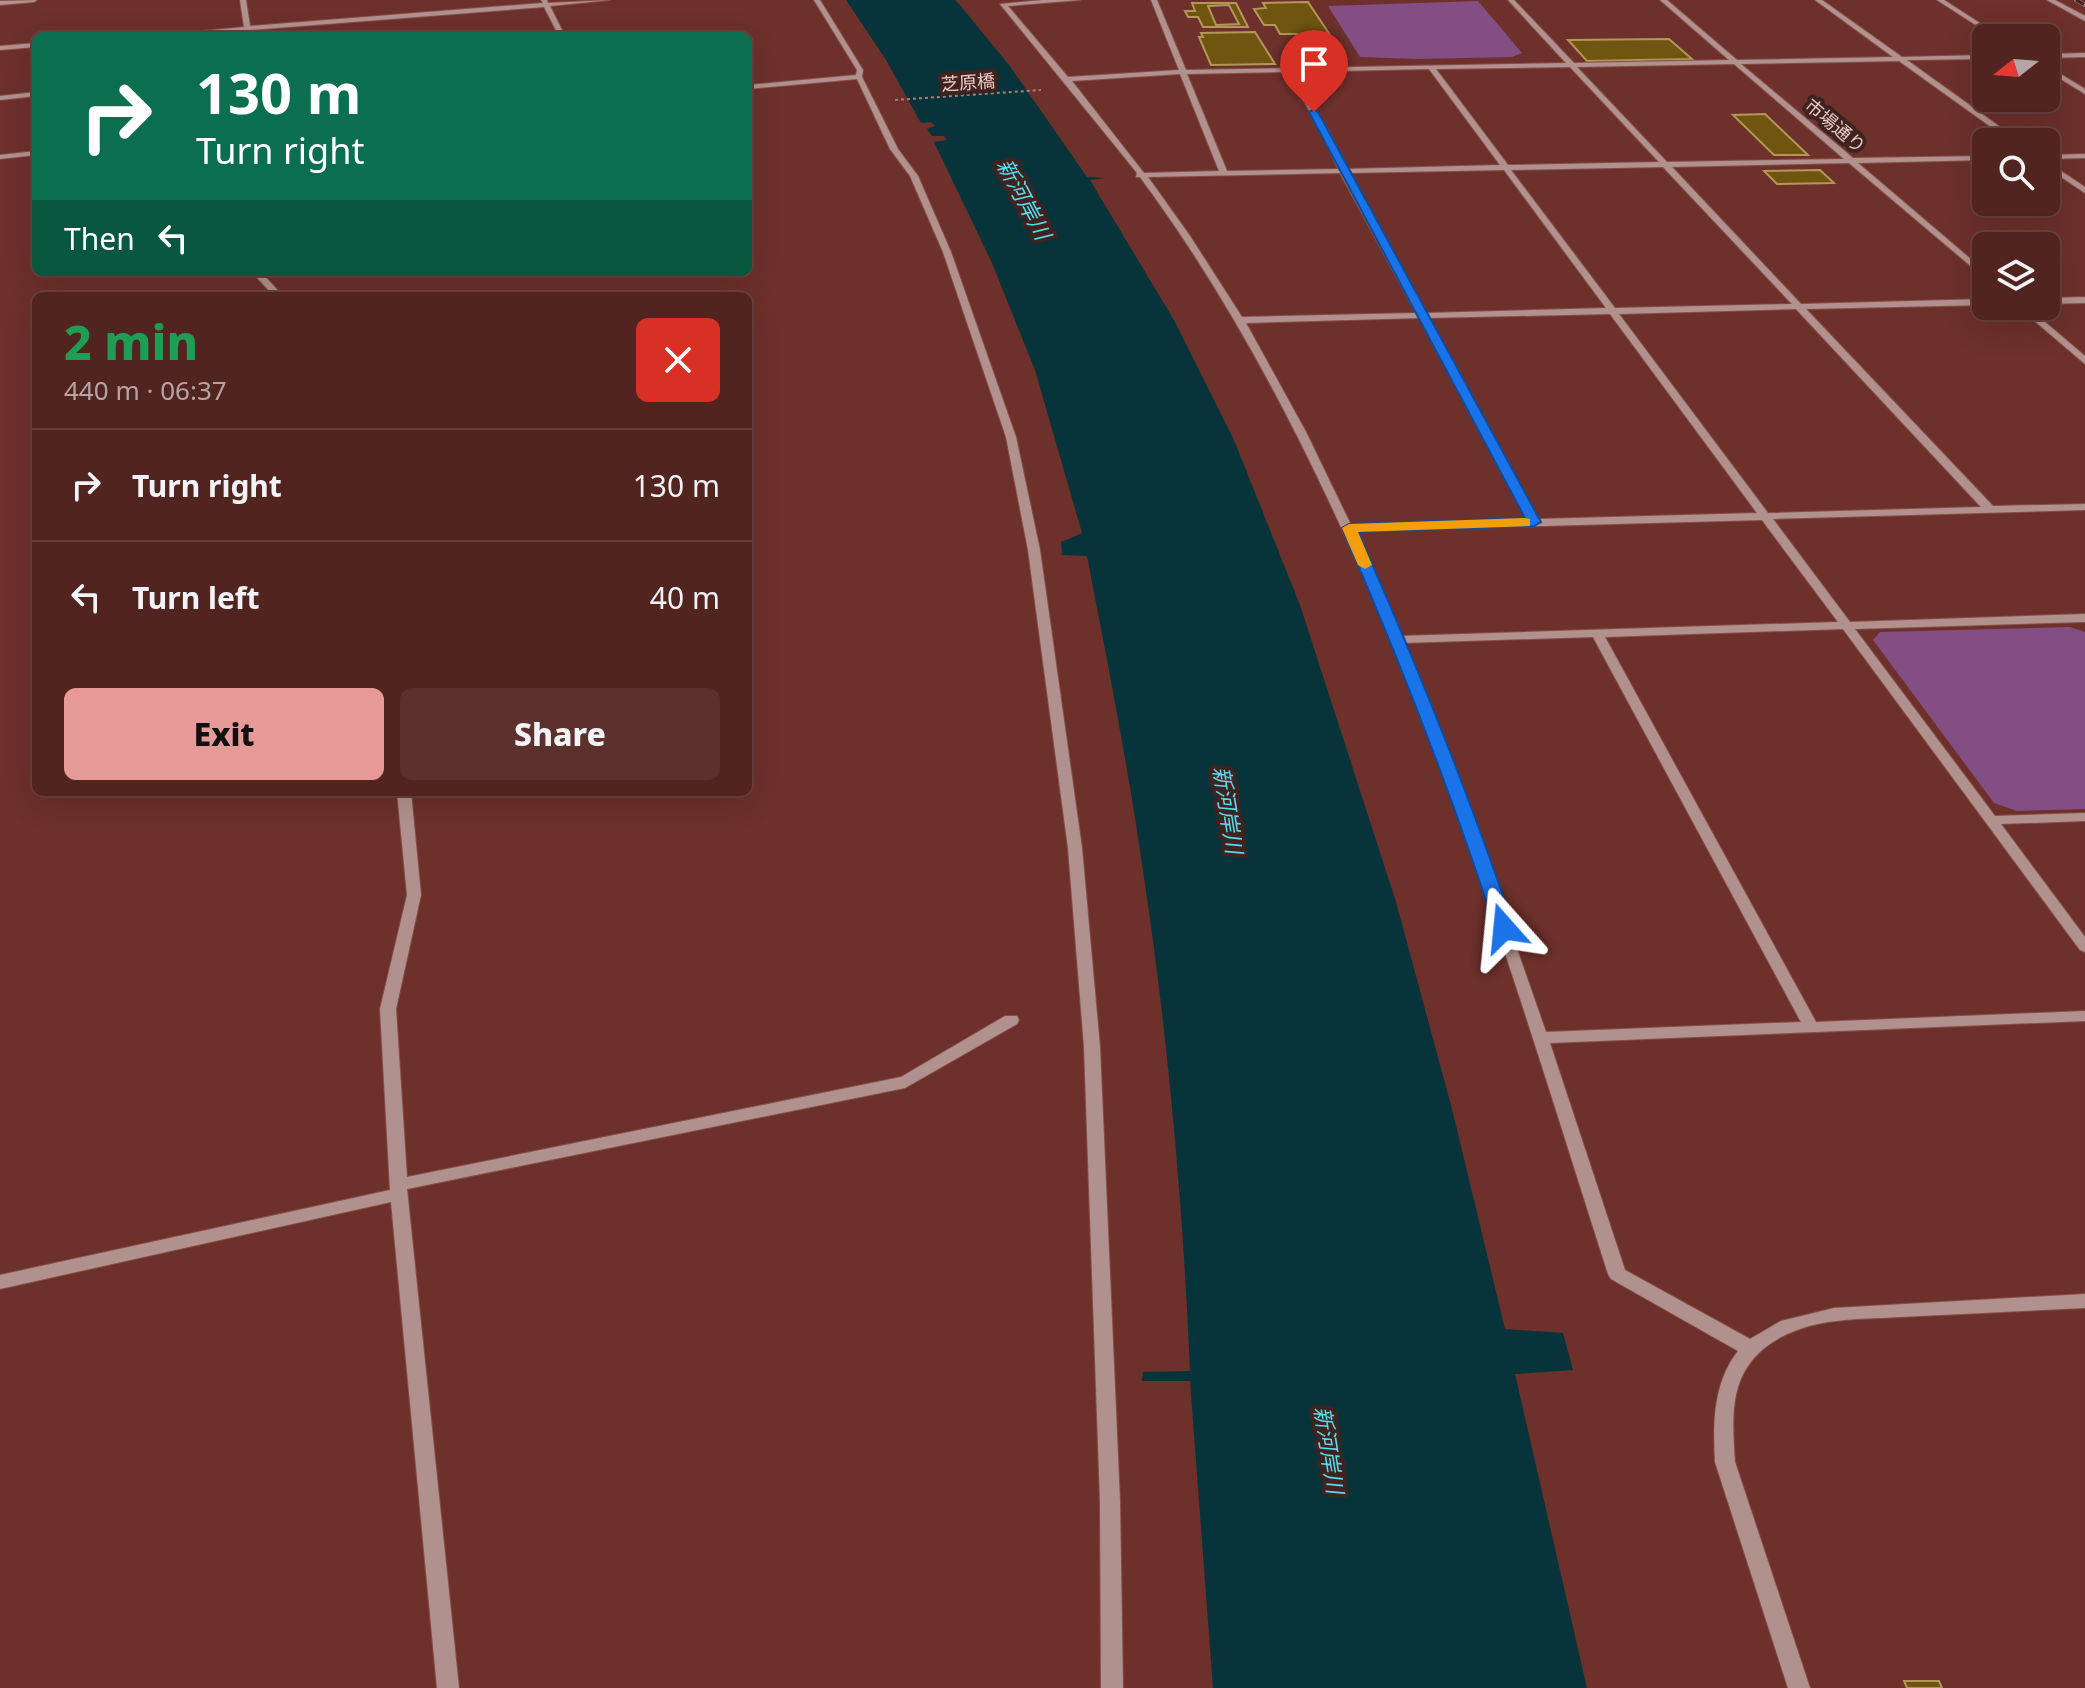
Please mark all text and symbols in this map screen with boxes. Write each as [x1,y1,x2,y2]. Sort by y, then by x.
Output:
north arrow [1972,24,2060,112]
map controls [1972,24,2060,320]
pin [1280,30,1348,112]
icon: arrive [1292,42,1336,86]
text: 130 m [196,54,361,130]
icon: right [64,64,168,168]
street label: 芝原橋 [940,68,996,96]
street label: 市場通り [1800,93,1871,158]
text: Turn right [196,126,364,175]
button: search [1972,128,2060,216]
water label: 新河岸川 [991,153,1060,246]
icon: left [151,216,195,260]
text: Then [64,218,135,259]
button: layers [1972,232,2060,320]
text: 2 min [64,309,198,374]
button: close [636,318,720,402]
text: 440 m · 06:37 [64,372,227,408]
icon: right [64,463,108,507]
text: Turn right [132,465,282,506]
text: 130 m [633,465,720,506]
icon: left [64,575,108,619]
text: Turn left [132,577,260,618]
text: 40 m [650,577,720,618]
button: Exit [64,688,384,780]
button: Share [400,688,720,780]
water label: 新河岸川 [1207,764,1251,858]
position arrow [1462,886,1546,970]
water label: 新河岸川 [1308,1404,1352,1498]

